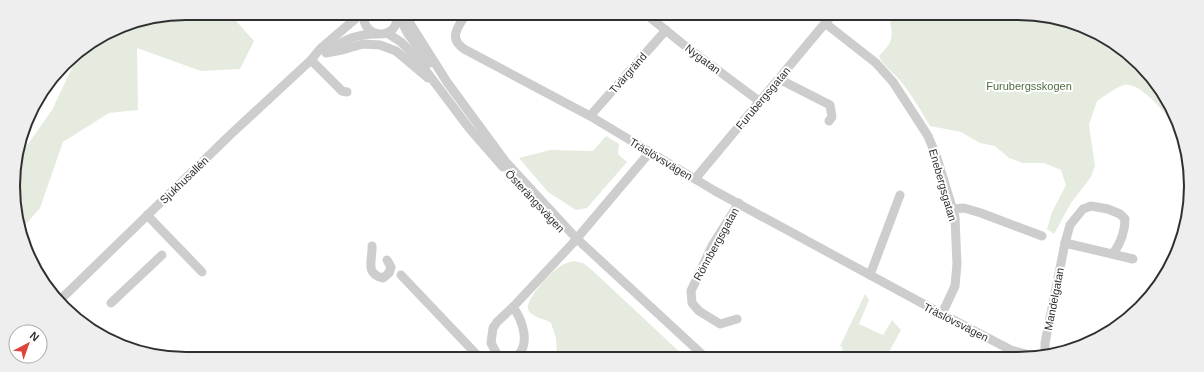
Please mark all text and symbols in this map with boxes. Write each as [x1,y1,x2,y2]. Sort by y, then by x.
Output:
street label: Nygatan [683,42,723,76]
street label: Tvärgränd [607,50,649,96]
street label: Furubergsgatan [733,64,793,132]
park label: Furubergsskogen [986,80,1072,92]
street label: Träslövsvägen [627,136,695,182]
street label: Enebergsgatan [927,147,959,223]
street label: Sjukhusallén [157,154,211,206]
street label: Österängsvägen [503,167,567,235]
street label: Rönnbergsgatan [691,206,741,282]
street label: Mandelgatan [1042,267,1066,331]
street label: Träslövsvägen [922,301,990,343]
north arrow [8,324,48,364]
text: N [28,329,42,344]

